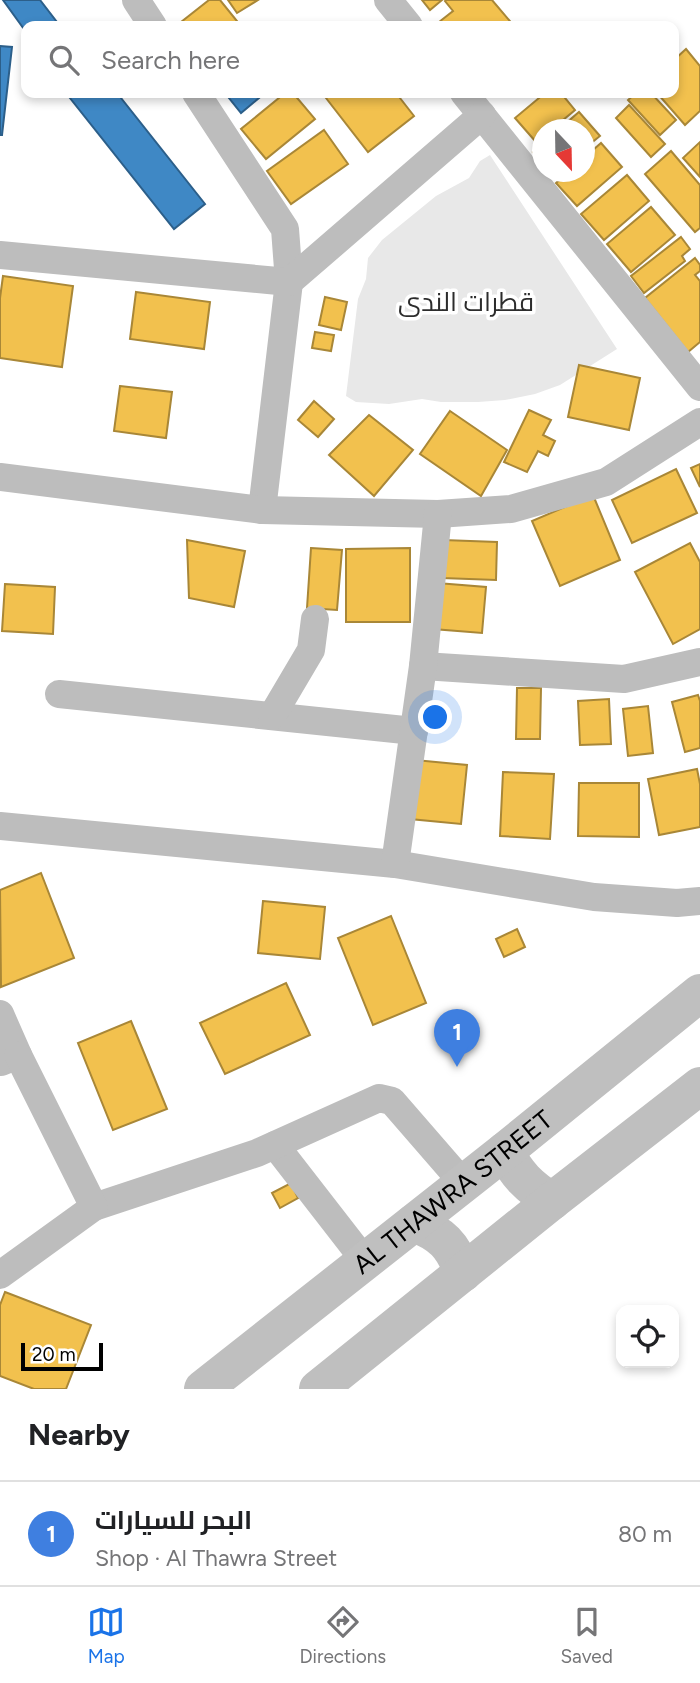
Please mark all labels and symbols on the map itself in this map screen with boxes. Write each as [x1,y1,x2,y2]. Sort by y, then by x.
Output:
north arrow [532,119,595,182]
park label: قطرات الندى [398,286,534,318]
your location [418,700,452,734]
pin: 1 [434,1009,480,1067]
street label: AL THAWRA STREET [347,1103,559,1281]
scale bar [21,1340,103,1372]

